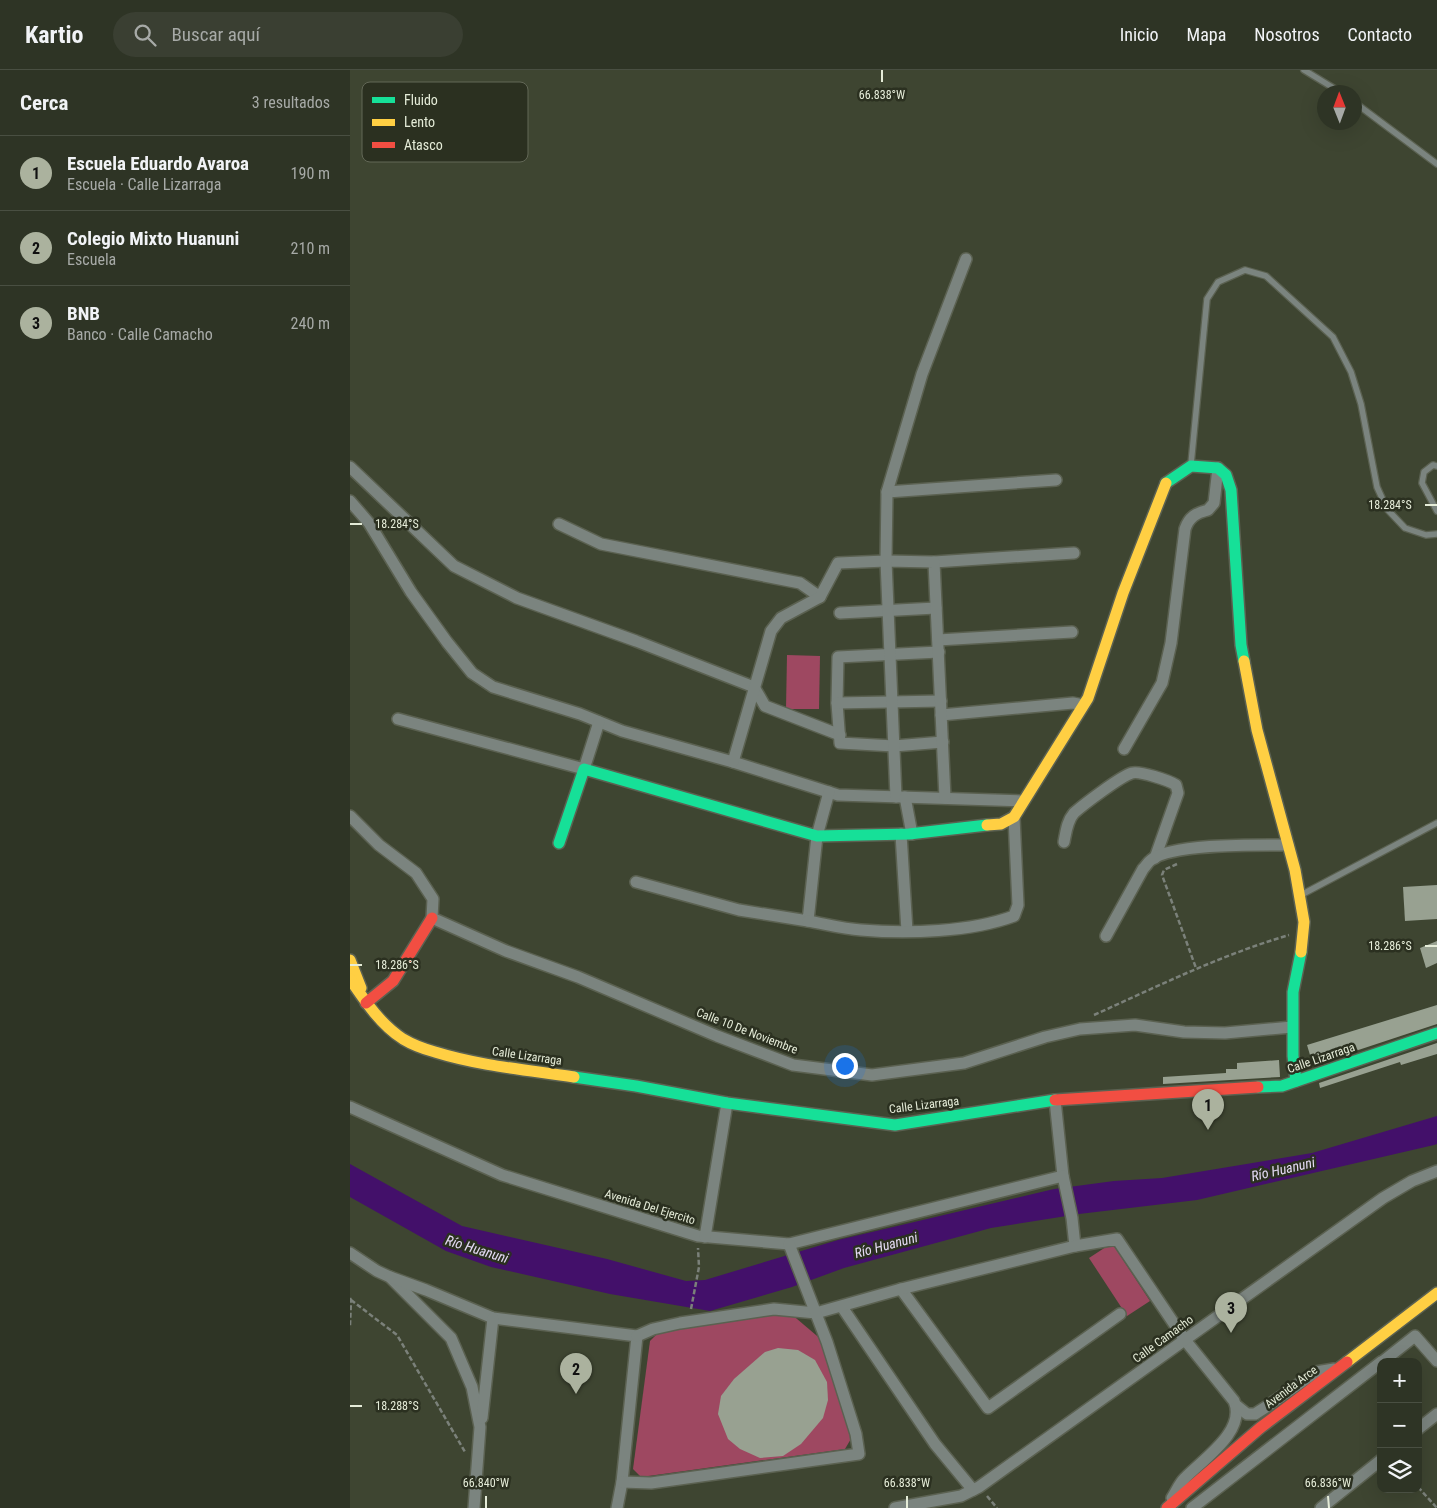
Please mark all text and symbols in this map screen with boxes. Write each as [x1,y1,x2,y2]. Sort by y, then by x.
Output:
search box [113,12,463,57]
text: Kartio [25,21,83,49]
icon: search [131,21,159,49]
text: Buscar aquí [171,23,260,46]
text: Inicio [1120,24,1159,45]
text: Mapa [1187,24,1226,45]
text: Nosotros [1254,24,1320,45]
text: Contacto [1348,24,1412,45]
legend [362,82,528,162]
north arrow [1317,85,1362,130]
text: 66.838°W [859,88,905,102]
text: Cerca [20,91,68,115]
text: Fluido [404,92,438,108]
text: 3 resultados [252,93,330,112]
text: Lento [404,114,435,130]
text: Atasco [404,137,443,153]
text: Escuela Eduardo Avaroa [67,152,249,175]
text: 1 [32,164,40,183]
text: 190 m [291,164,330,183]
text: Escuela · Calle Lizarraga [67,175,221,194]
text: Colegio Mixto Huanuni [67,227,239,250]
text: 2 [32,239,40,258]
text: 210 m [291,239,330,258]
text: Escuela [67,250,116,269]
text: BNB [67,302,100,325]
text: 3 [32,314,40,333]
text: 240 m [291,314,330,333]
text: Banco · Calle Camacho [67,325,213,344]
text: 18.284°S [1368,498,1412,512]
text: 18.284°S [375,517,419,531]
text: 18.286°S [1368,939,1412,953]
text: 18.286°S [375,958,419,972]
street label: Calle 10 De Noviembre [694,1005,800,1057]
street label: Calle Lizarraga [1285,1040,1357,1076]
street label: Calle Lizarraga [491,1044,563,1068]
your location [832,1053,858,1079]
pin: 1 [1192,1089,1224,1130]
street label: Calle Lizarraga [888,1094,960,1116]
water label: Río Huanuni [1250,1154,1317,1184]
street label: Avenida Del Ejercito [603,1187,697,1227]
water label: Río Huanuni [853,1229,920,1261]
water label: Río Huanuni [444,1232,511,1266]
pin: 3 [1215,1292,1247,1333]
street label: Calle Camacho [1130,1312,1196,1366]
pin: 2 [560,1353,592,1394]
map controls [1377,1358,1422,1493]
button: + [1377,1358,1422,1403]
street label: Avenida Arce [1262,1363,1320,1411]
text: 18.288°S [375,1399,419,1413]
button: − [1377,1403,1422,1448]
button: layers [1377,1448,1422,1493]
text: 66.840°W [463,1476,509,1490]
text: 66.838°W [884,1476,930,1490]
text: 66.836°W [1305,1476,1351,1490]

